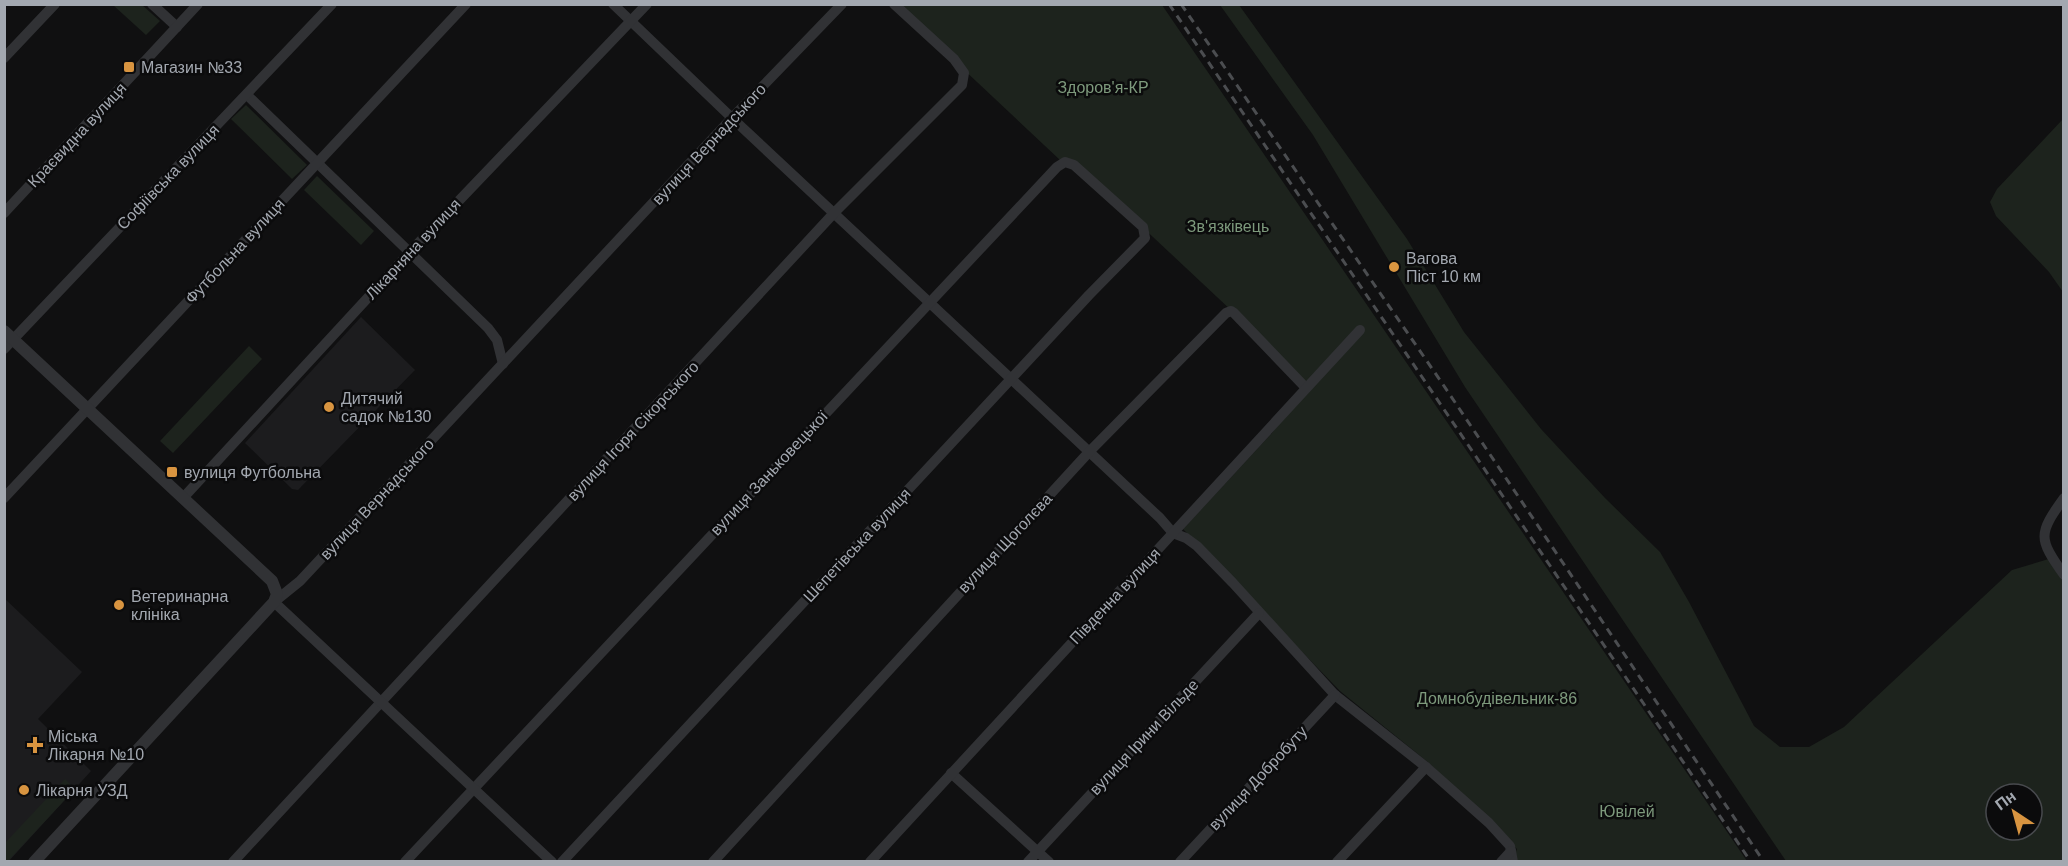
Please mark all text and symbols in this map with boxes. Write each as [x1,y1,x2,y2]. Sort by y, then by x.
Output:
place label: Магазин №33 [141,59,242,76]
marker: Магазин №33 [122,60,136,74]
street label: Краєвидна вулиця [24,79,130,191]
park label: Здоров'я-КР [1057,79,1149,96]
street label: вулиця Вернадського [649,80,769,208]
street label: Софіївська вулиця [114,121,222,233]
street label: Футбольна вулиця [182,195,288,307]
street label: Лікарняна вулиця [362,195,464,303]
park label: Зв'язківець [1187,218,1269,235]
place label: Вагова Піст 10 км [1406,250,1481,285]
marker: Вагова Піст 10 км [1387,260,1401,274]
street label: вулиця Ігоря Сікорського [564,358,702,504]
place label: Дитячий садок №130 [341,390,432,425]
marker: Дитячий садок №130 [322,400,336,414]
street label: вулиця Заньковецької [707,407,831,539]
street label: вулиця Вернадського [317,435,437,563]
place label: вулиця Футбольна [184,464,321,481]
marker: вулиця Футбольна [165,465,179,479]
street label: Шепетівська вулиця [800,485,914,605]
street label: вулиця Щоголєва [955,490,1055,596]
street label: Південна вулиця [1066,545,1164,647]
place label: Ветеринарна клініка [131,588,228,623]
marker: Ветеринарна клініка [112,598,126,612]
street label: вулиця Ірини Вільде [1086,676,1202,798]
park label: Домнобудівельник-86 [1417,690,1577,707]
street label: вулиця Добробуту [1206,723,1310,833]
place label: Міська Лікарня №10 [48,728,144,763]
marker: Міська Лікарня №10 [26,736,44,754]
place label: Лікарня УЗД [36,782,128,799]
north arrow [1984,782,2044,842]
marker: Лікарня УЗД [17,783,31,797]
text: Пн [1992,787,2019,813]
park label: Ювілей [1599,803,1655,820]

